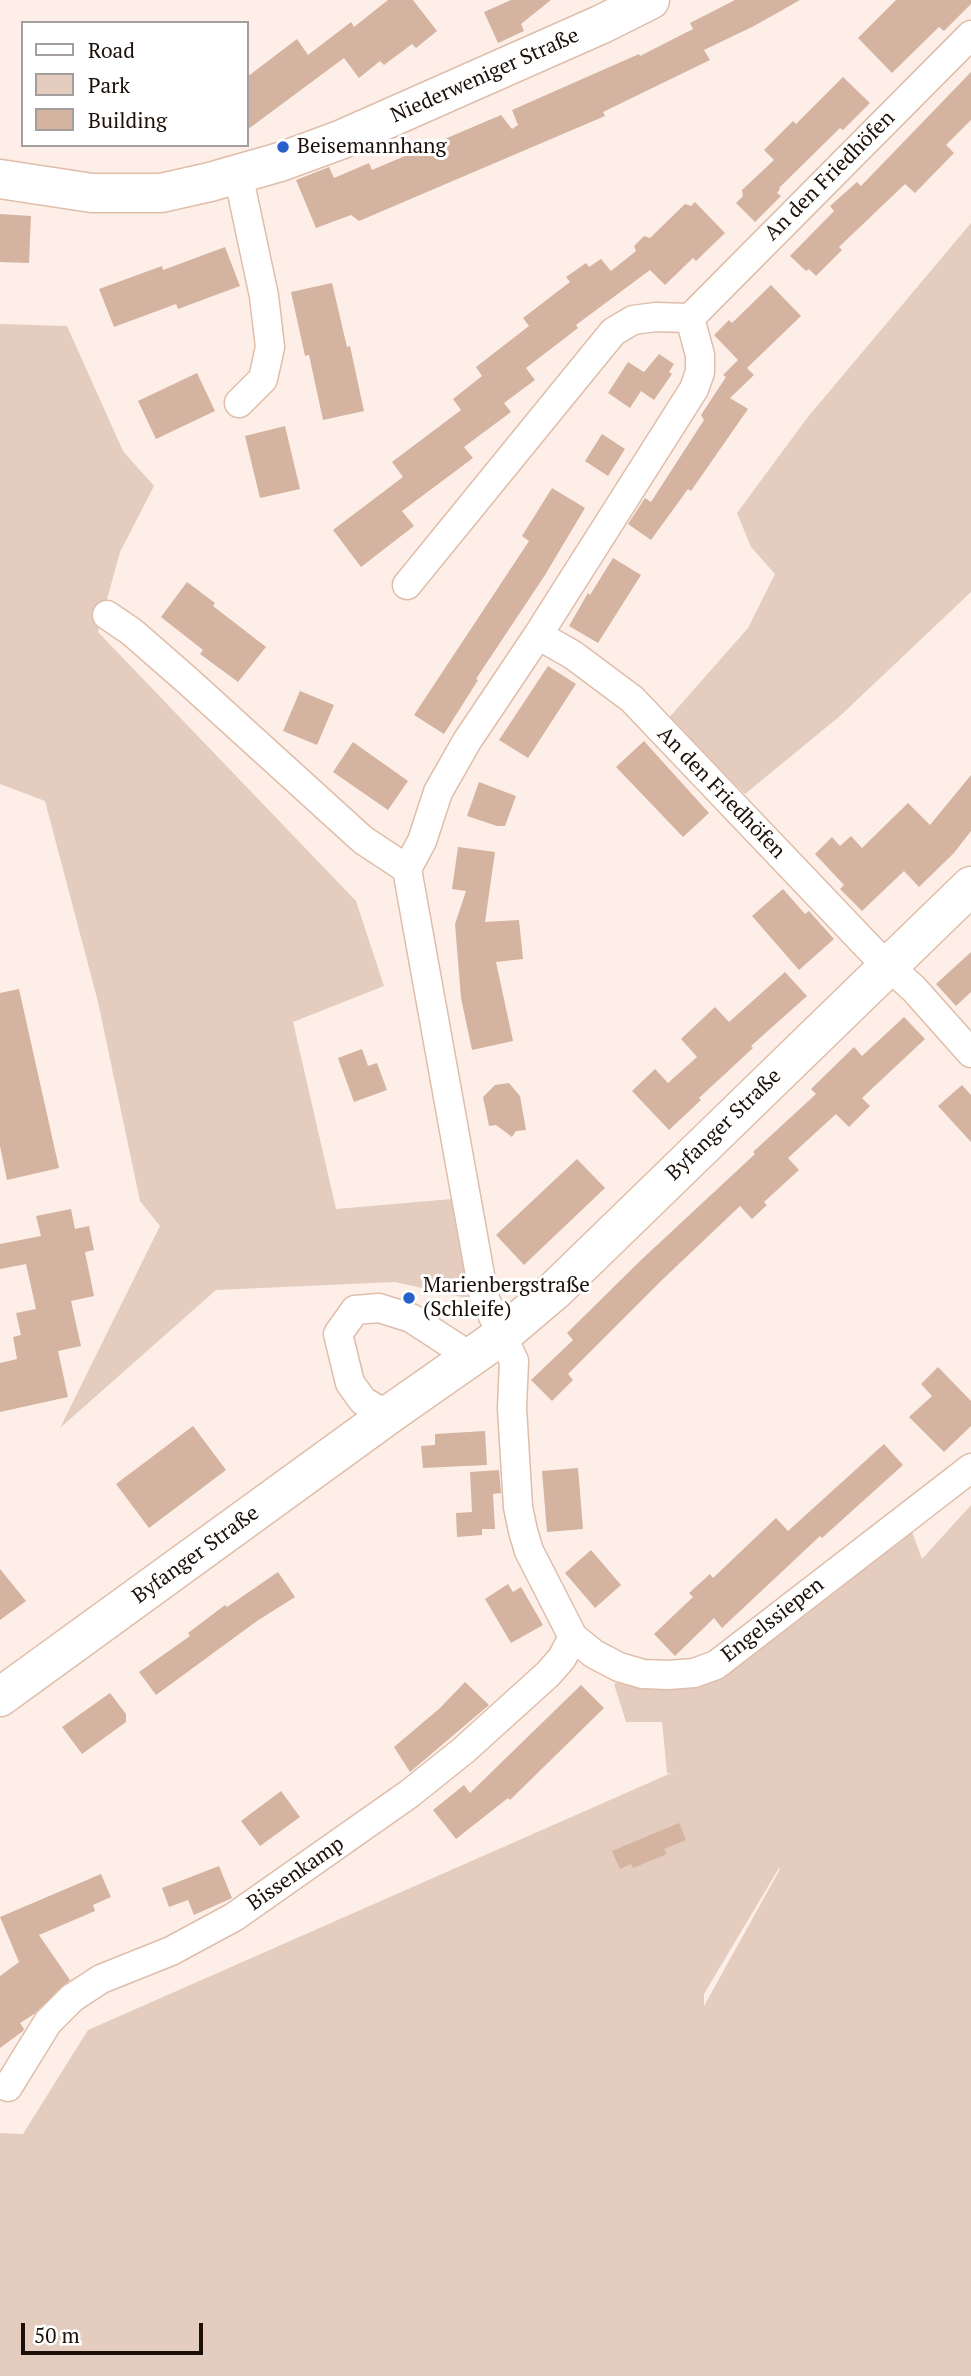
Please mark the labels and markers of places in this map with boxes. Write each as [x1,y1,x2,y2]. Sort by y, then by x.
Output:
place label: Beisemannhang [297,134,447,160]
marker: Beisemannhang [275,139,291,155]
place label: Marienbergstraße (Schleife) [423,1273,590,1323]
marker: Marienbergstraße (Schleife) [401,1290,417,1306]

